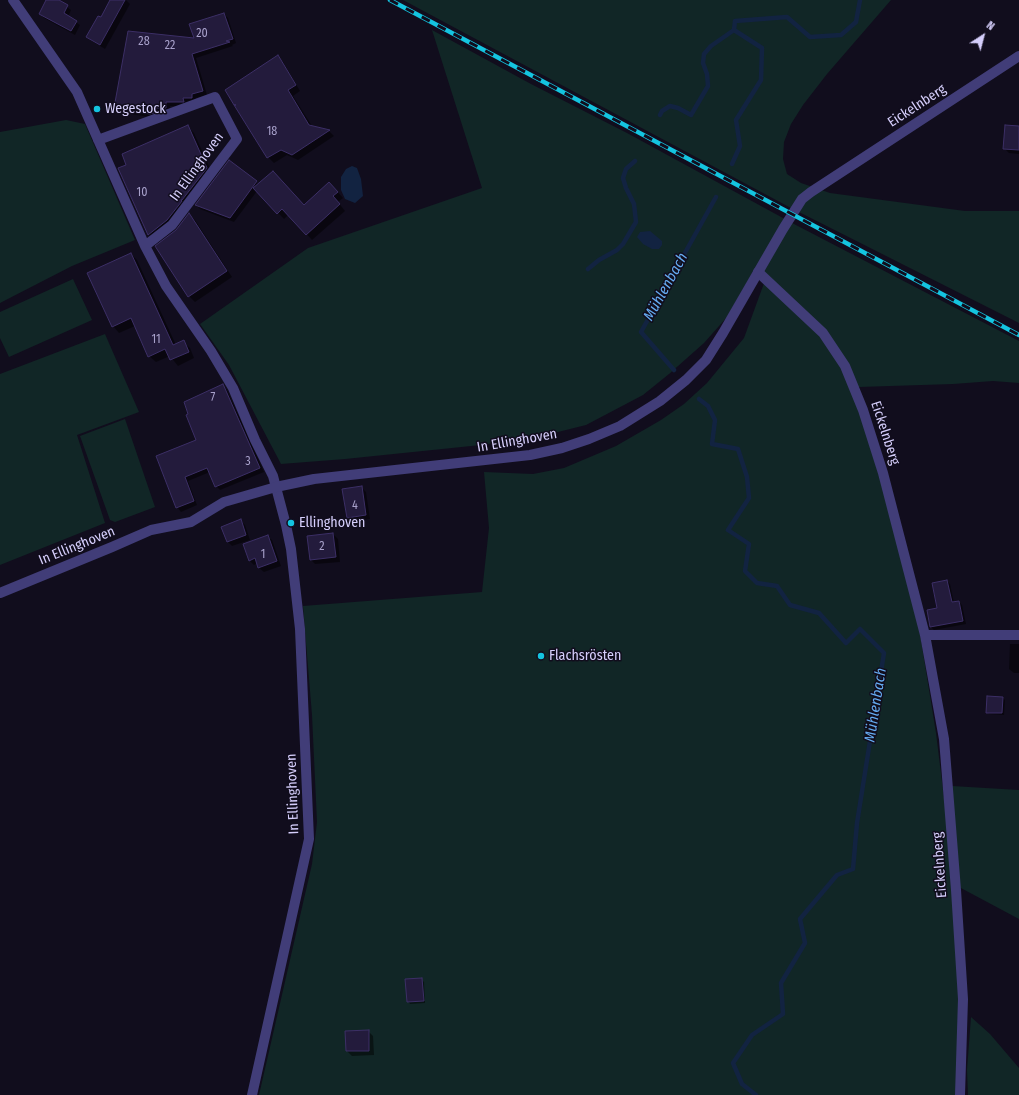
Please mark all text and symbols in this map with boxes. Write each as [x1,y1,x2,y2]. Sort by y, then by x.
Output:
north arrow [963,16,1003,56]
text: N [984,19,997,33]
house number: 20 [196,27,208,41]
house number: 28 [138,35,150,49]
house number: 22 [165,39,175,53]
street label: Eickelnberg [885,81,949,131]
place label: Wegestock [105,101,166,117]
marker: Wegestock [92,104,102,114]
house number: 18 [267,125,277,139]
street label: In Ellinghoven [166,129,228,205]
house number: 10 [137,186,147,200]
water label: Mühlenbach [640,250,692,324]
house number: 11 [151,333,161,347]
house number: 7 [211,391,215,405]
street label: Eickelnberg [867,399,903,467]
street label: In Ellinghoven [476,426,558,456]
house number: 3 [245,455,251,469]
house number: 4 [352,499,358,513]
place label: Ellinghoven [299,515,365,531]
marker: Ellinghoven [286,518,296,528]
street label: In Ellinghoven [36,523,118,569]
house number: 2 [319,540,325,554]
house number: 1 [261,548,265,562]
place label: Flachsrösten [549,648,621,664]
marker: Flachsrösten [536,651,546,661]
water label: Mühlenbach [861,667,891,743]
street label: In Ellinghoven [283,753,303,835]
street label: Eickelnberg [929,831,951,899]

